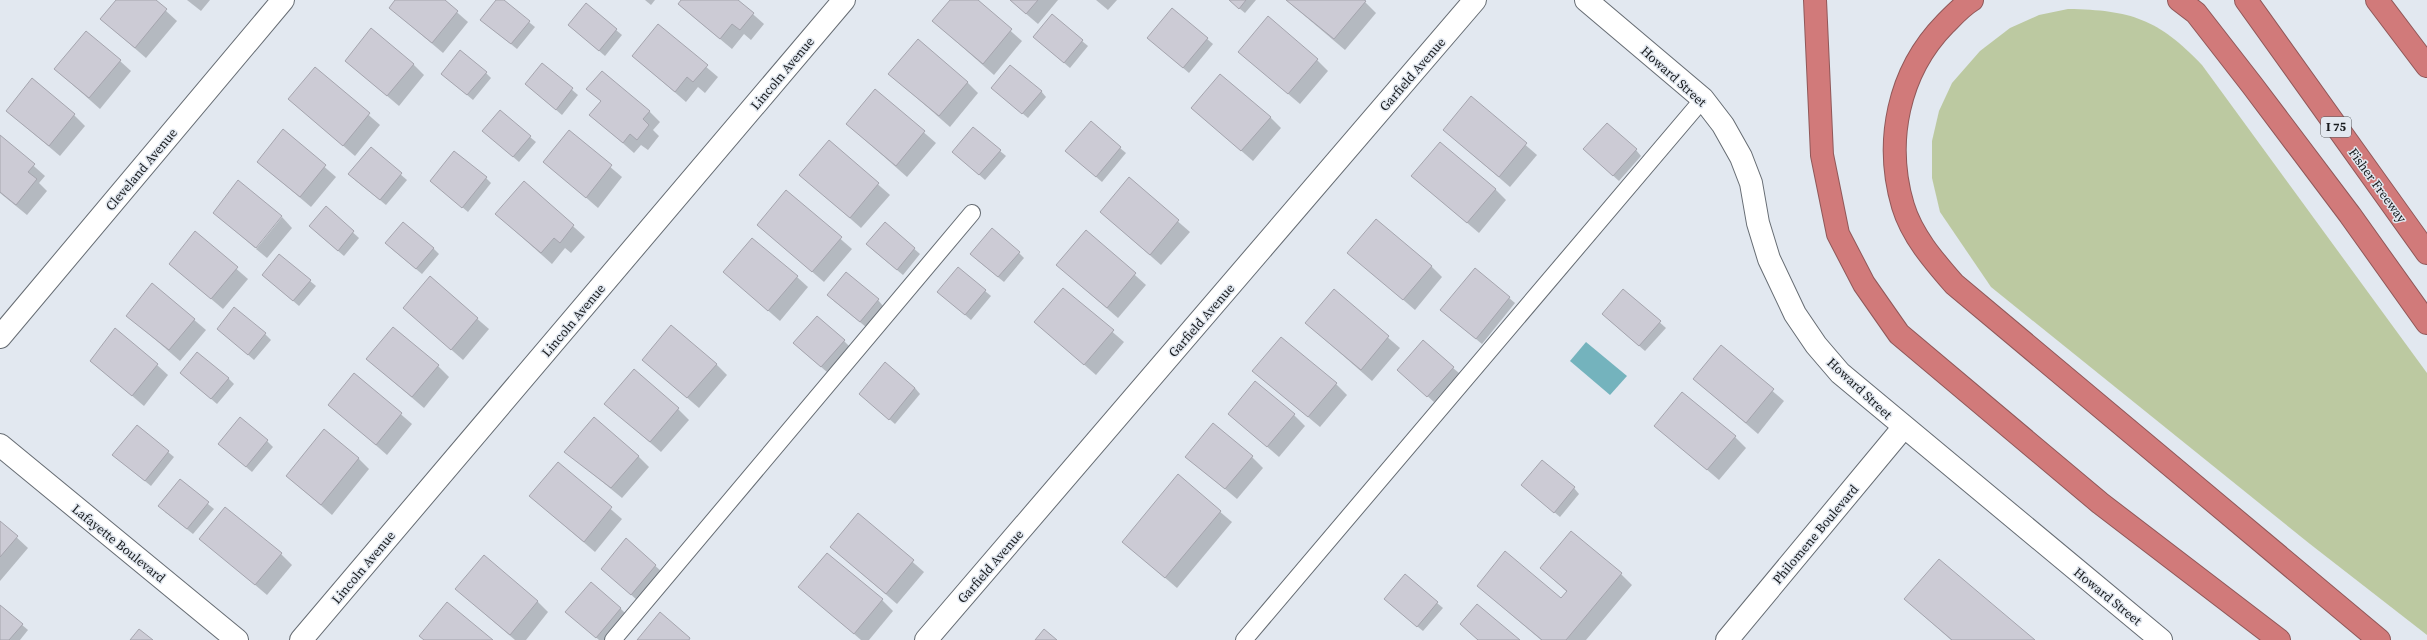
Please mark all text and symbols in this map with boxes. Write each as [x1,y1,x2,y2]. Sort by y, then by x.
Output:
street label: Lincoln Avenue [747,33,818,113]
street label: Garfield Avenue [1376,34,1449,115]
street label: Howard Street [1637,42,1711,111]
road number: I 75 [2321,117,2351,137]
street label: Cleveland Avenue [102,124,181,214]
street label: Fisher Freeway [2345,145,2411,226]
street label: Lincoln Avenue [538,280,609,360]
street label: Garfield Avenue [1165,280,1238,361]
street label: Howard Street [1824,354,1896,423]
street label: Philomene Boulevard [1769,480,1862,588]
street label: Lafayette Boulevard [68,500,169,587]
street label: Garfield Avenue [954,526,1027,607]
street label: Lincoln Avenue [328,527,399,607]
street label: Howard Street [2070,564,2146,630]

